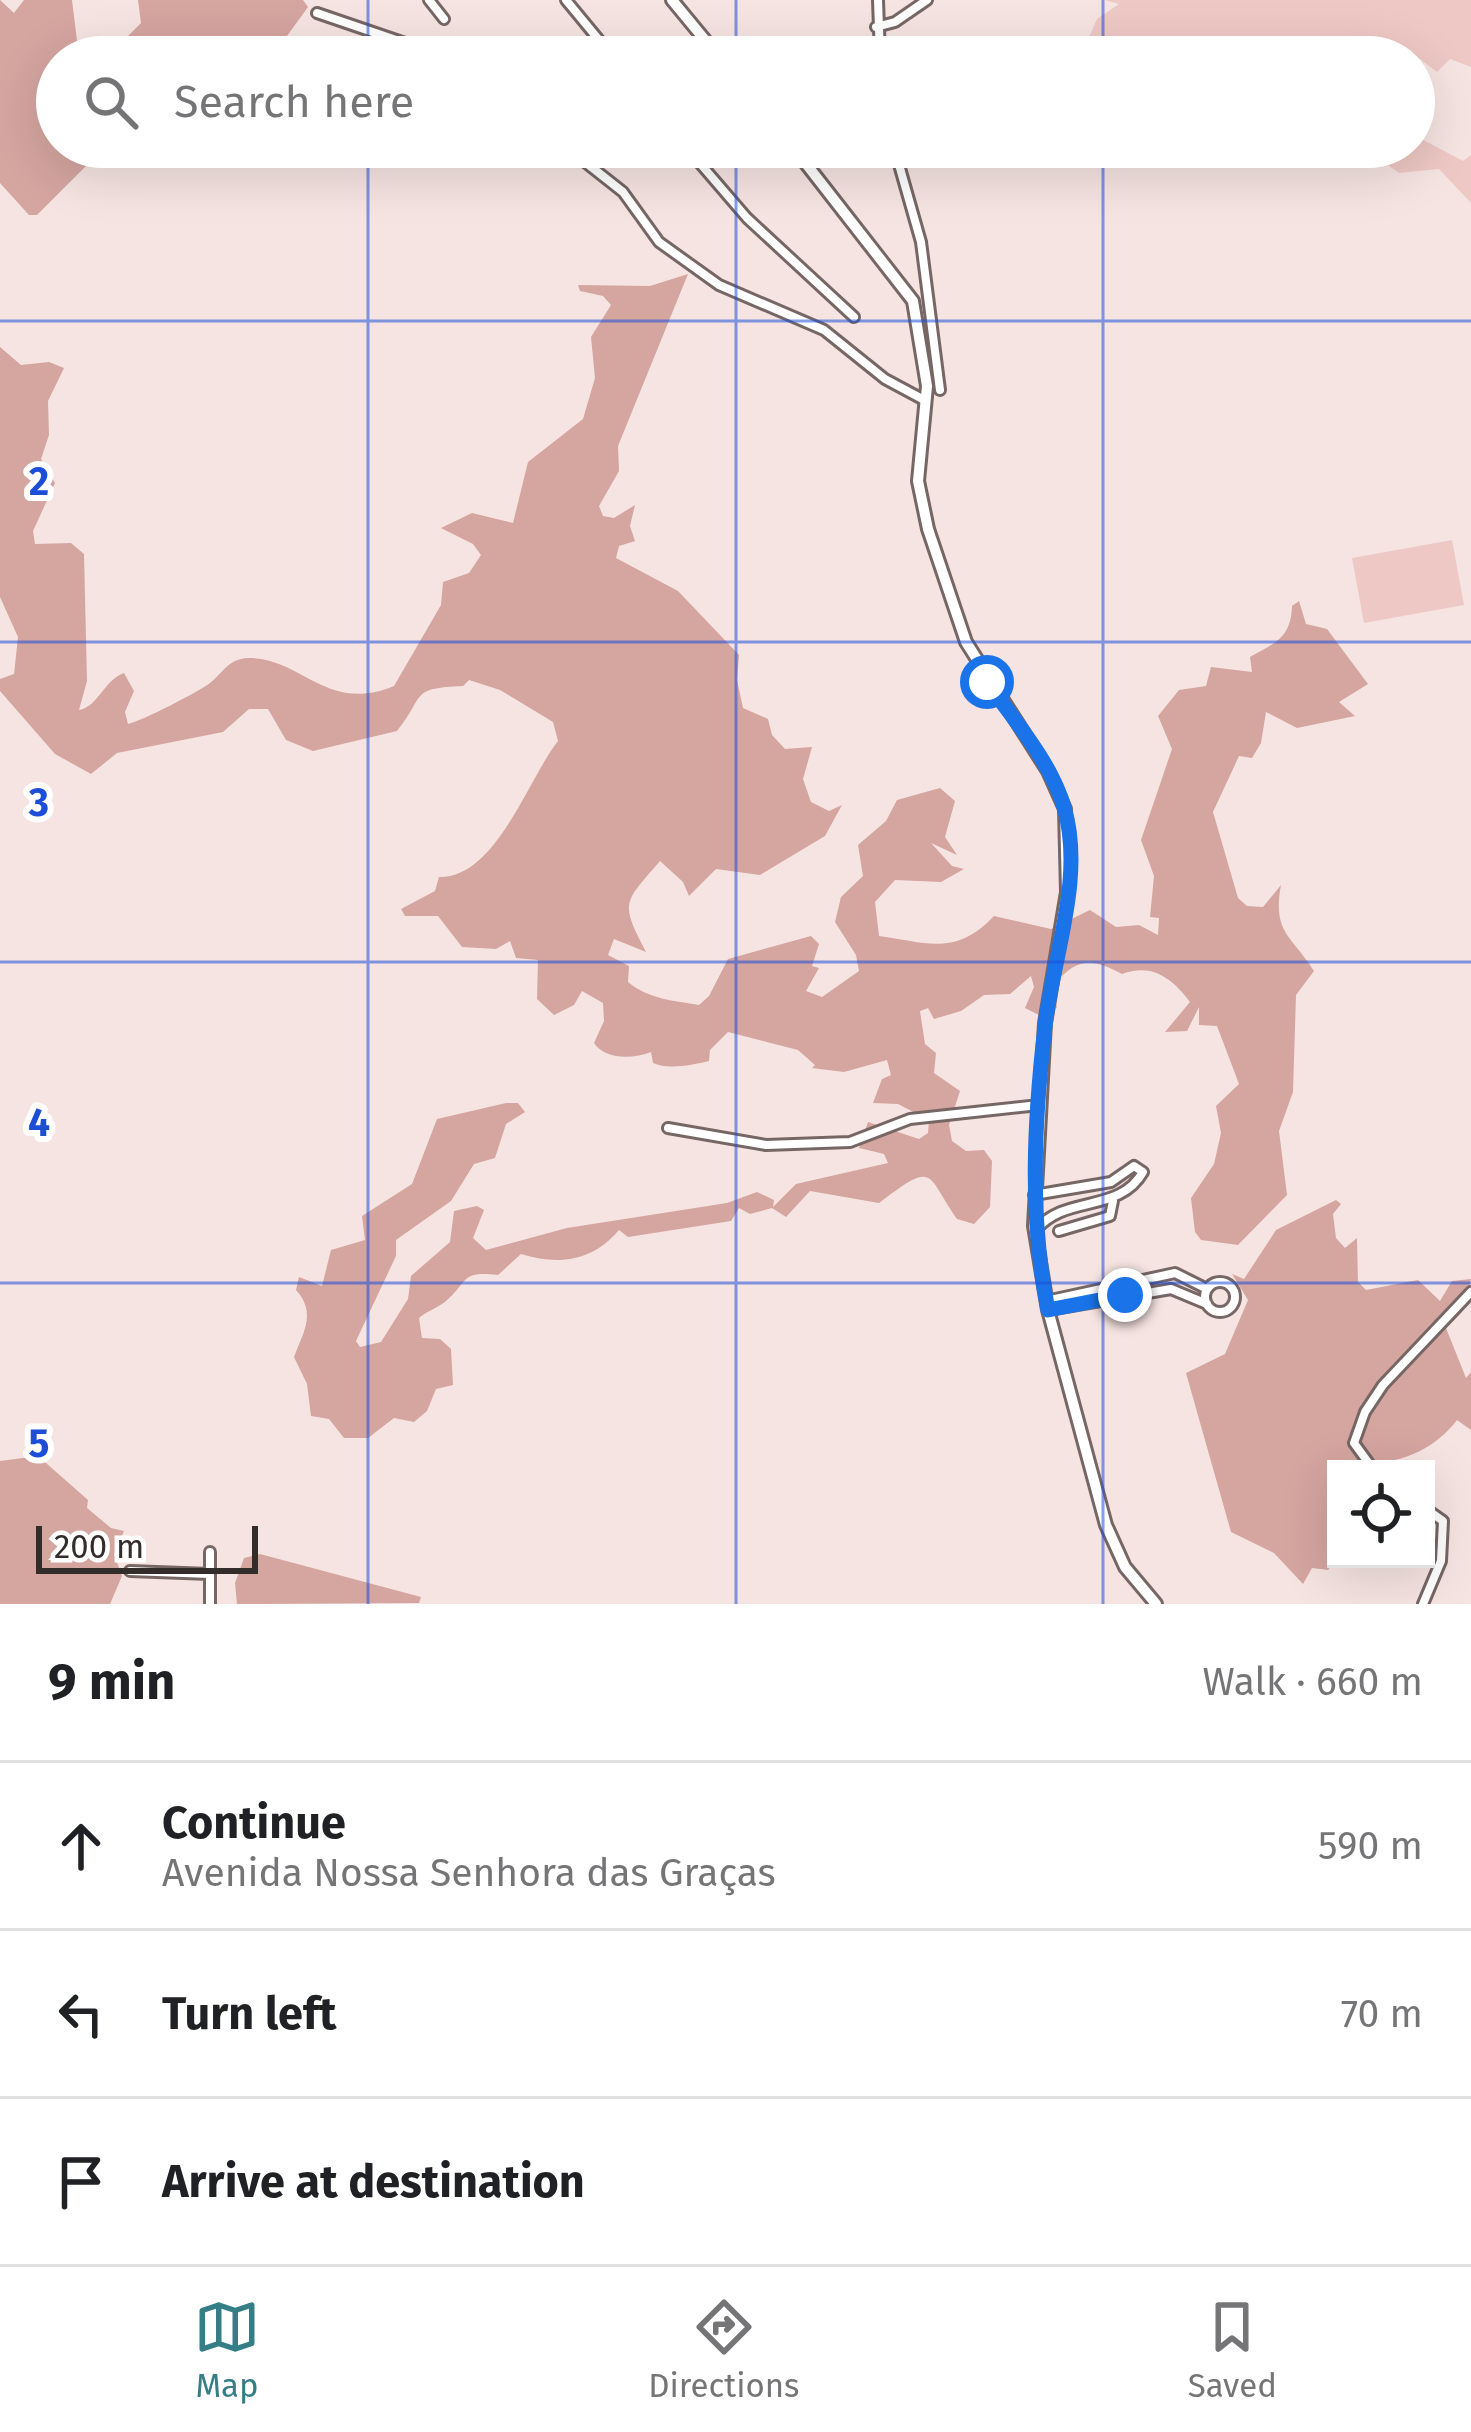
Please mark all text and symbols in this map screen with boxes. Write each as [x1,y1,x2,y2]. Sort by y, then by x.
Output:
search box [36,36,1435,168]
icon: search [78,69,144,135]
text: Search here [174,75,414,129]
text: 2 [29,459,49,505]
route start [960,655,1014,709]
text: 3 [28,780,49,826]
text: 4 [28,1100,50,1146]
route end [1098,1268,1152,1322]
text: 5 [29,1421,49,1467]
map controls [1327,1460,1435,1568]
button: locate [1327,1460,1435,1568]
scale bar [36,1520,258,1573]
text: 200 m [54,1527,144,1567]
text: 9 min [48,1651,176,1713]
text: Walk · 660 m [1203,1659,1423,1705]
text: Continue [162,1796,346,1850]
icon: ahead [48,1813,114,1879]
text: 590 m [1318,1823,1423,1869]
text: Avenida Nossa Senhora das Graças [162,1850,776,1896]
icon: left [48,1981,114,2047]
text: Turn left [162,1987,336,2041]
text: 70 m [1341,1991,1423,2037]
icon: arrive [48,2149,114,2215]
text: Arrive at destination [162,2155,585,2209]
tab: Map [194,2294,260,2406]
tab: Directions [648,2294,800,2406]
tab: Saved [1188,2294,1277,2406]

